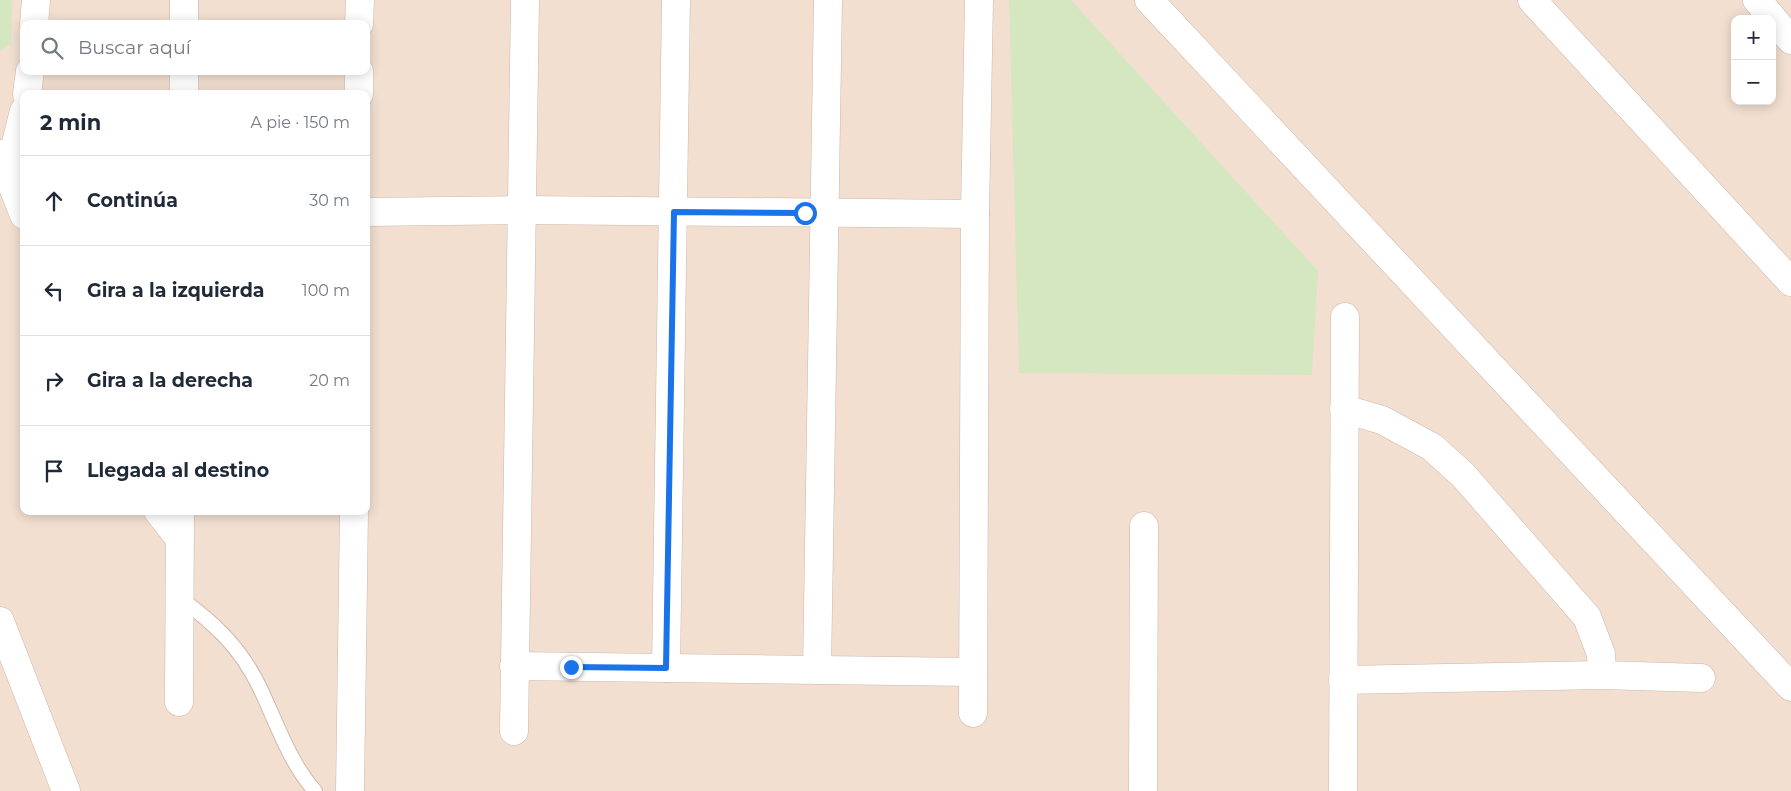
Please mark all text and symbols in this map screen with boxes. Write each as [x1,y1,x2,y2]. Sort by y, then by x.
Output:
map controls [1731,15,1776,105]
button: + [1731,15,1776,60]
search box [20,20,370,75]
icon: search [38,34,66,62]
text: Buscar aquí [78,36,191,59]
button: − [1731,60,1776,105]
text: 2 min [40,110,101,135]
text: A pie · 150 m [251,113,350,132]
icon: ahead [40,187,68,215]
text: Continúa [87,189,178,212]
text: 30 m [309,191,350,210]
route start [794,202,817,225]
icon: left [40,277,68,305]
text: Gira a la izquierda [87,279,265,302]
text: 100 m [302,281,350,300]
icon: right [40,367,68,395]
text: Gira a la derecha [87,369,253,392]
text: 20 m [309,371,350,390]
icon: arrive [40,457,68,485]
text: Llegada al destino [87,459,269,482]
route end [560,656,583,679]

